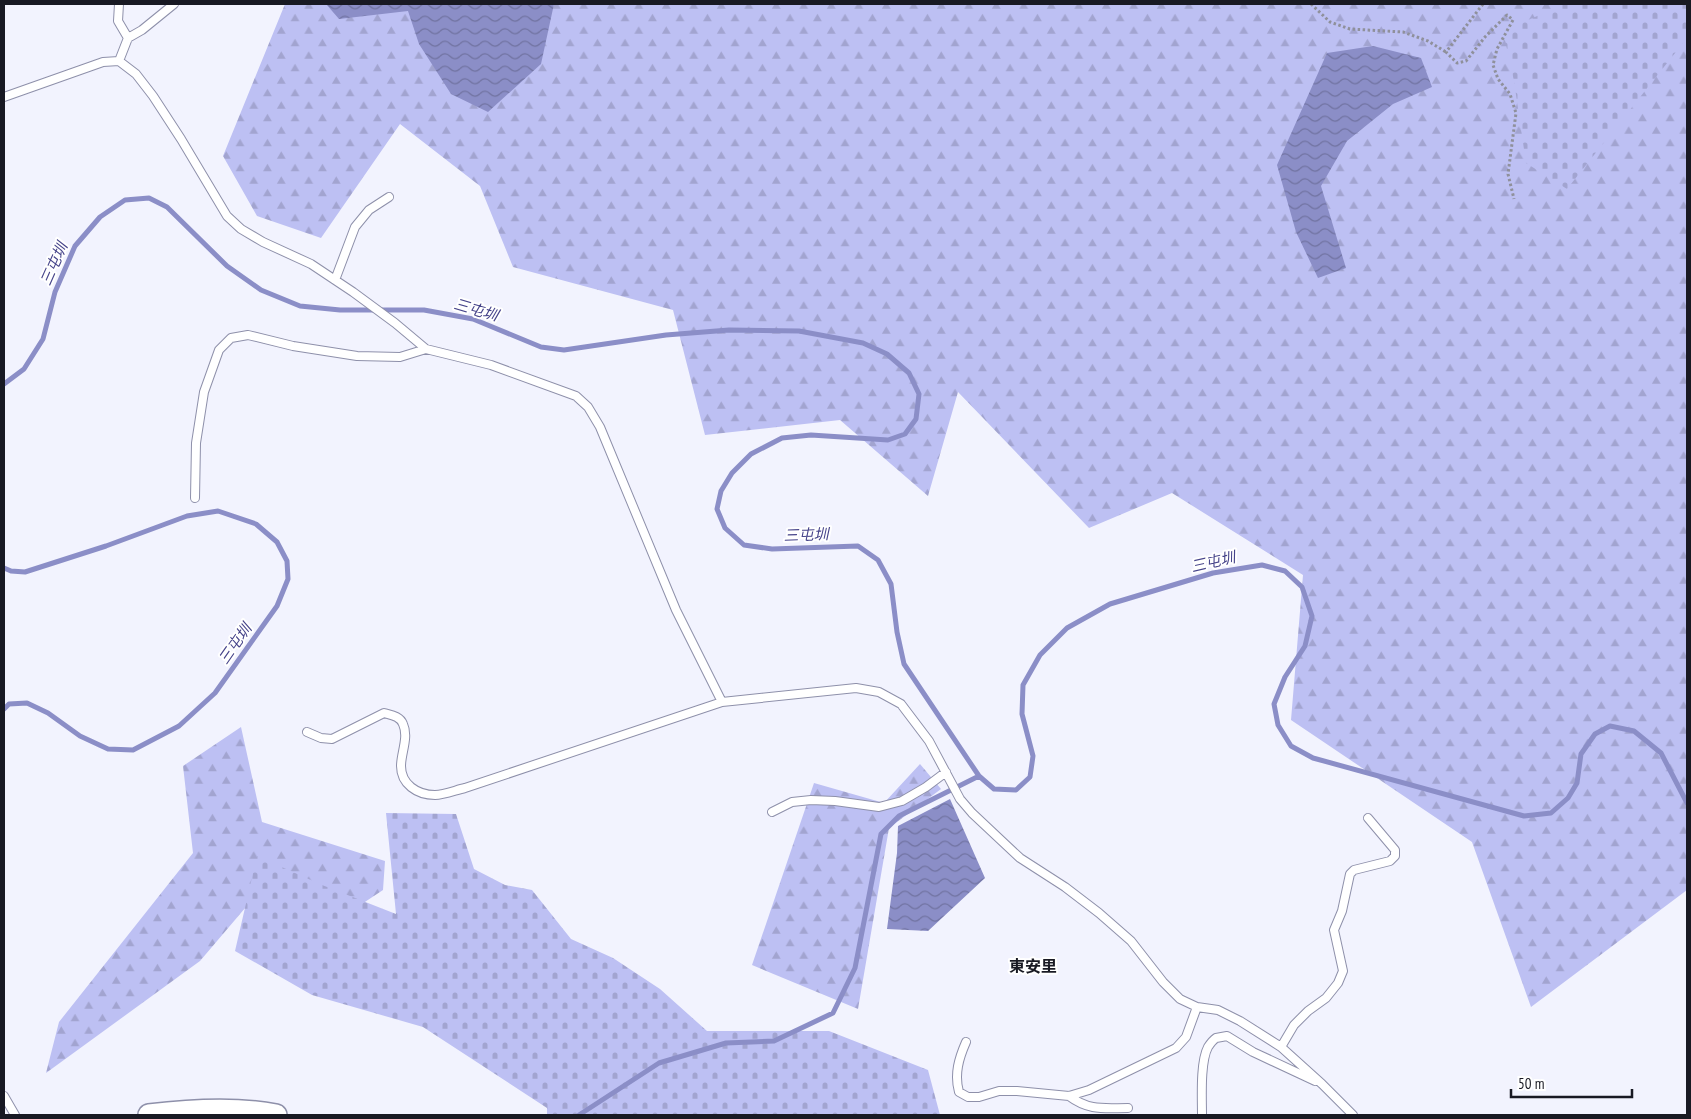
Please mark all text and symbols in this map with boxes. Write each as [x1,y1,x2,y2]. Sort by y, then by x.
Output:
water label: 三屯圳 [36,238,72,288]
water label: 三屯圳 [452,294,502,325]
water label: 三屯圳 [783,524,831,545]
water label: 三屯圳 [1189,547,1239,576]
water label: 三屯圳 [214,618,256,668]
district label: 東安里 [1009,956,1057,976]
scale bar [1511,1066,1632,1098]
text: 50 m [1518,1074,1544,1093]

